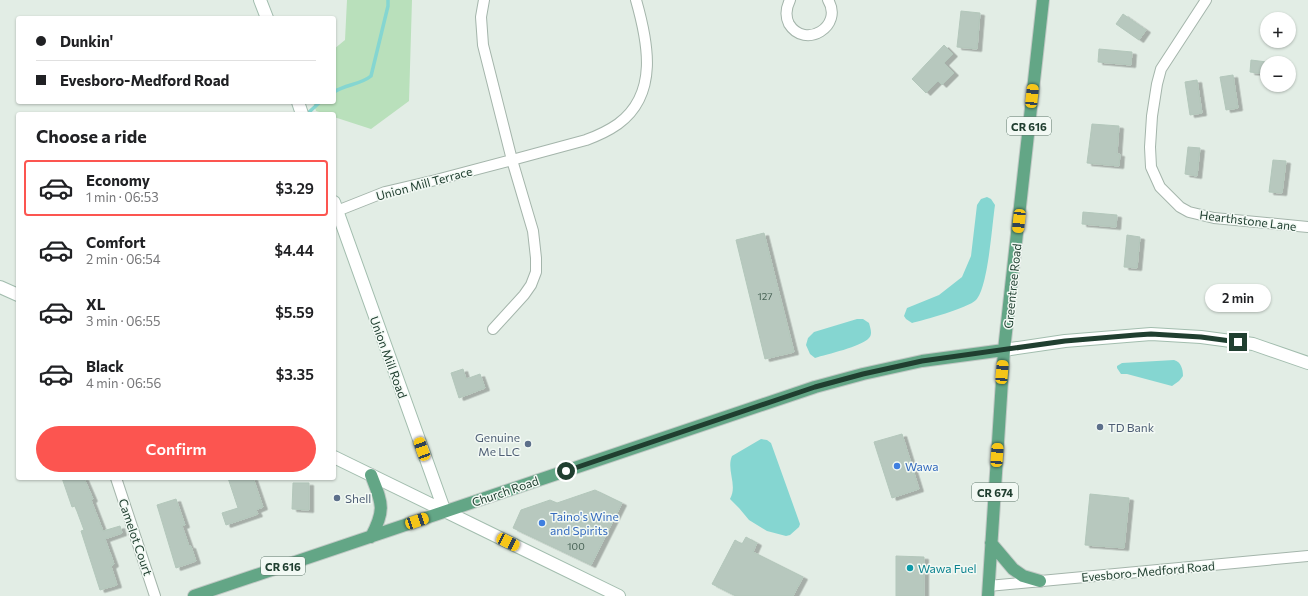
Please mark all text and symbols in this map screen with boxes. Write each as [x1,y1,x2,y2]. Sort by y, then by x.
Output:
map controls [1260,12,1296,92]
button: + [1260,12,1296,48]
text: Dunkin' [60,32,113,50]
button: − [1260,56,1296,92]
text: Evesboro-Medford Road [60,71,229,89]
car [1025,83,1039,109]
road number: CR 616 [1007,117,1051,135]
text: Choose a ride [36,125,147,147]
street label: Union Mill Terrace [374,163,474,203]
icon: car [38,170,74,206]
text: Economy [86,171,150,189]
text: $3.29 [276,179,314,197]
text: 1 min · 06:53 [86,189,159,205]
street label: Hearthstone Lane [1199,207,1297,233]
car [1012,208,1026,234]
icon: car [38,232,74,268]
text: Comfort [86,233,146,251]
text: $4.44 [274,241,314,259]
street label: Greentree Road [1001,243,1023,329]
text: 2 min · 06:54 [86,251,161,267]
callout: 2 min [1205,284,1271,312]
house number: 127 [757,290,773,302]
text: 2 min [1222,290,1254,306]
icon: car [38,294,74,330]
text: XL [86,295,105,313]
text: $5.59 [275,303,314,321]
text: 3 min · 06:55 [86,313,160,329]
street label: Union Mill Road [368,314,410,400]
route end [1229,333,1247,351]
icon: car [38,356,74,392]
text: Black [86,357,124,375]
car [995,360,1009,384]
text: $3.35 [276,365,314,383]
text: 4 min · 06:56 [86,375,161,391]
place label: TD Bank [1108,420,1155,434]
marker: TD Bank [1095,422,1105,432]
button: Confirm [36,426,316,472]
place label: Genuine Me LLC [475,430,520,458]
car [412,436,432,462]
marker: Genuine Me LLC [523,439,533,449]
car [990,443,1004,467]
place label: Wawa [905,459,939,473]
marker: Wawa [892,461,902,471]
route start [557,462,575,480]
street label: Church Road [470,473,540,509]
road number: CR 674 [972,483,1018,501]
place label: Shell [345,491,371,505]
marker: Shell [332,493,342,503]
street label: Camelot Court [116,497,156,577]
place label: Taino's Wine and Spirits [550,509,619,537]
car [404,511,430,531]
marker: Taino's Wine and Spirits [537,518,547,528]
car [495,531,521,553]
house number: 100 [567,540,585,552]
road number: CR 616 [261,557,305,575]
street label: Evesboro-Medford Road [1081,558,1215,584]
place label: Wawa Fuel [918,561,977,575]
marker: Wawa Fuel [905,563,915,573]

